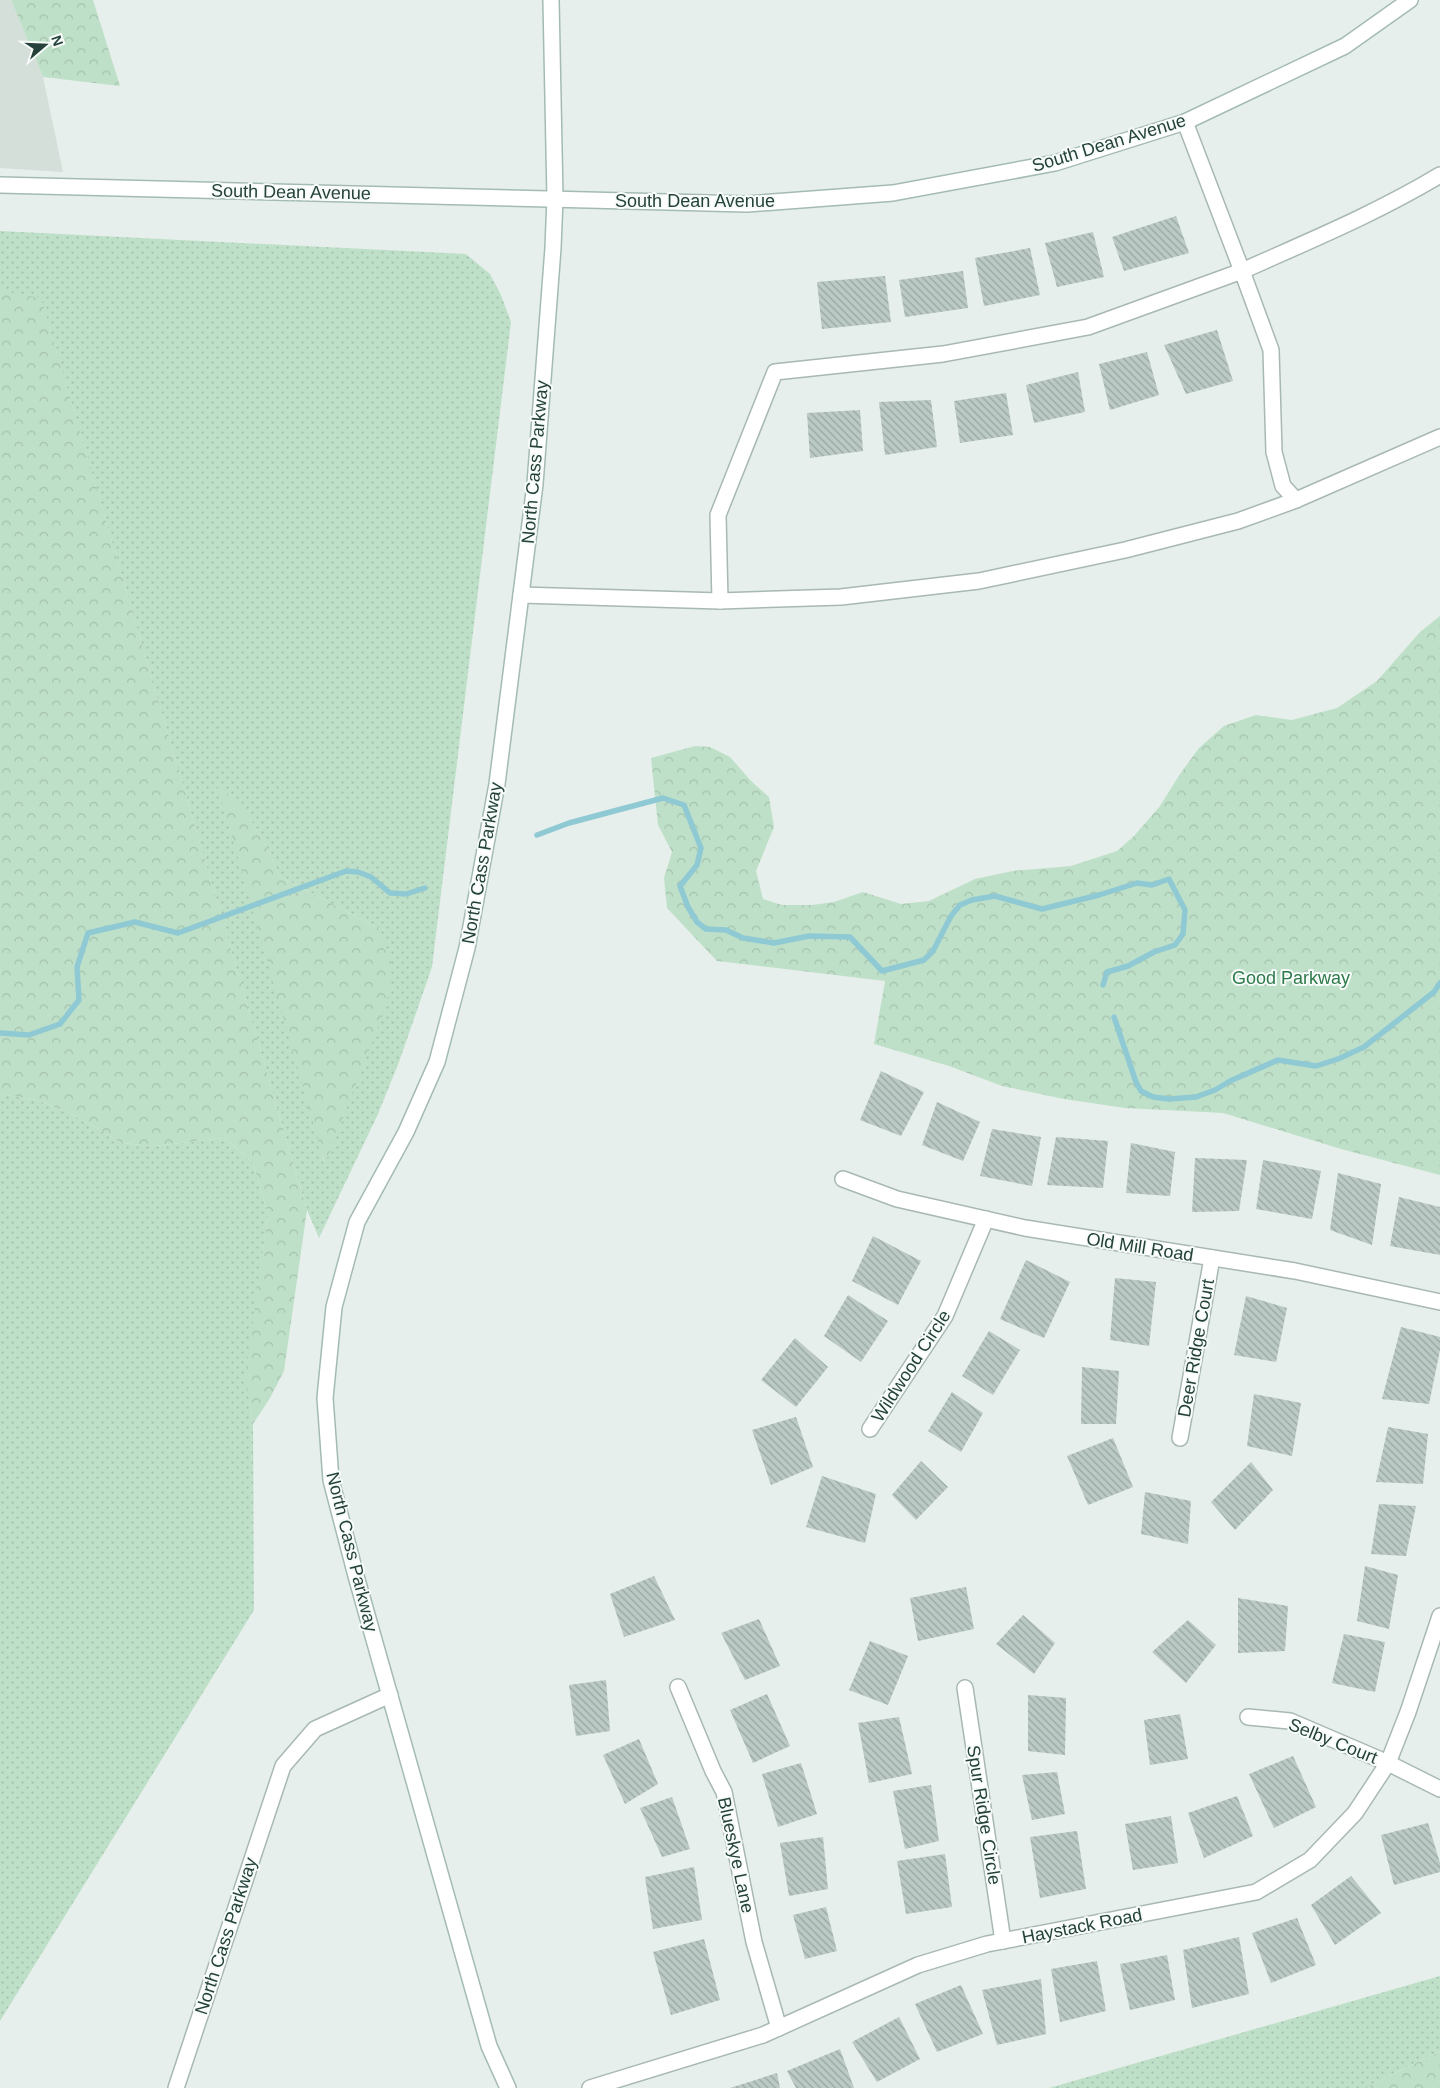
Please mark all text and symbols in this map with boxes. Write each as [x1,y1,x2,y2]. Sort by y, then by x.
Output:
north arrow [20,20,70,70]
text: N [48,33,67,48]
street label: South Dean Avenue [1030,110,1188,176]
street label: South Dean Avenue [211,181,371,203]
street label: South Dean Avenue [615,191,775,211]
street label: North Cass Parkway [518,379,552,545]
street label: North Cass Parkway [458,780,506,946]
park label: Good Parkway [1232,968,1350,988]
street label: Old Mill Road [1085,1229,1195,1265]
street label: Deer Ridge Court [1174,1277,1218,1419]
street label: Wildwood Circle [867,1306,955,1426]
street label: North Cass Parkway [322,1470,382,1634]
street label: Selby Court [1286,1714,1380,1768]
street label: Spur Ridge Circle [963,1744,1005,1886]
street label: Blueskye Lane [714,1795,758,1915]
street label: North Cass Parkway [191,1855,261,2017]
street label: Haystack Road [1020,1905,1144,1947]

